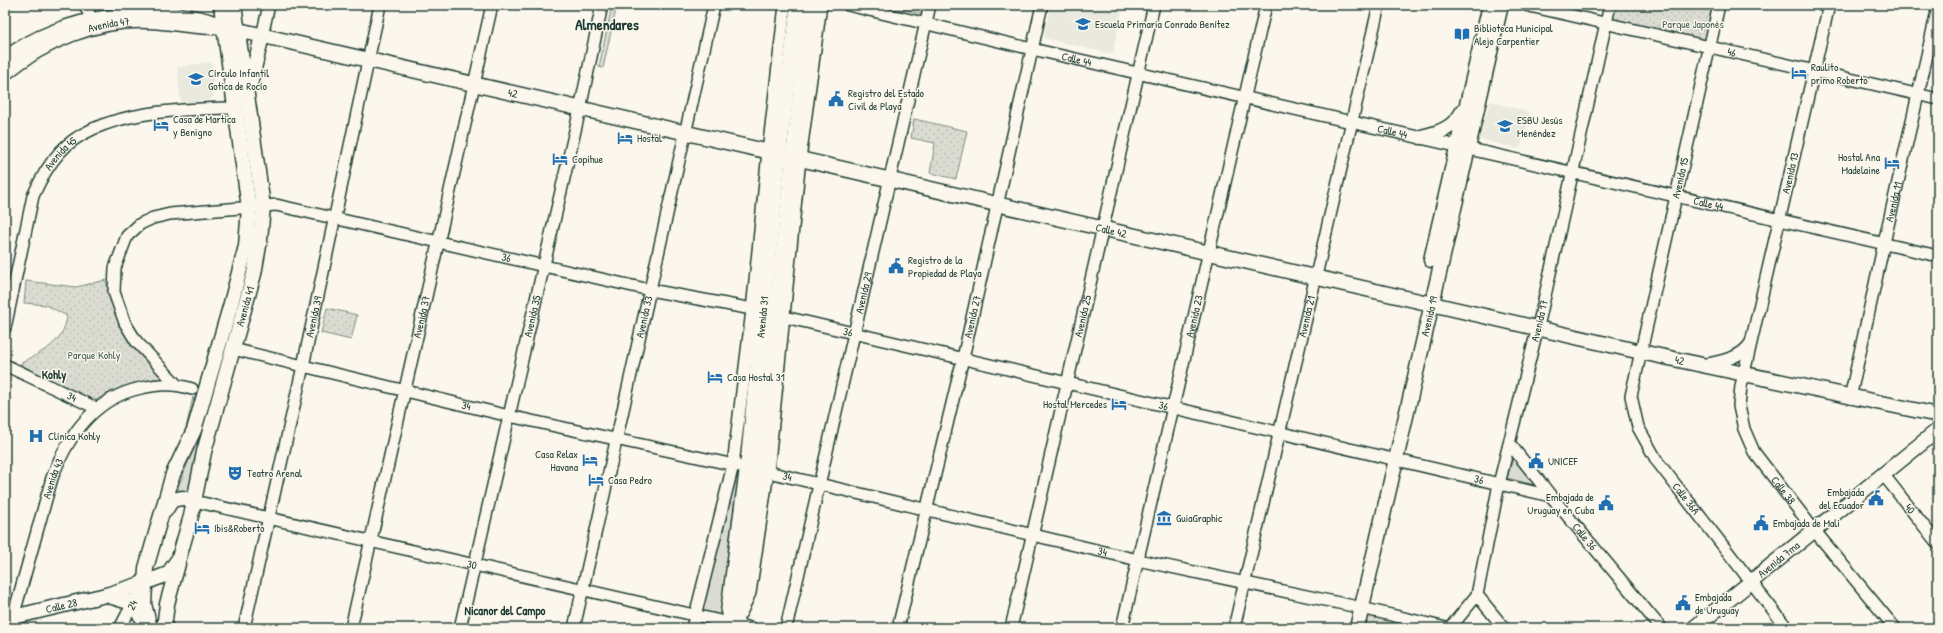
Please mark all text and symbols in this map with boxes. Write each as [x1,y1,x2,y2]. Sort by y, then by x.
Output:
street label: Avenida 47 [86,14,130,35]
district label: Almendares [575,14,639,35]
school or university icon: Escuela Primaria Conrado Benítez [1074,15,1092,33]
place label: Escuela Primaria Conrado Benítez [1095,17,1230,31]
park label: Parque Japonés [1662,17,1724,31]
place label: Biblioteca Municipal Alejo Carpentier [1474,21,1553,48]
library icon: Biblioteca Municipal Alejo Carpentier [1453,25,1471,43]
street label: 46 [1726,44,1738,60]
street label: Calle 44 [1060,49,1093,69]
place label: Raulito primo Roberto [1811,60,1868,87]
hotel icon: Raulito primo Roberto [1790,64,1808,82]
place label: Círculo Infantil Gotica de Rocío [208,66,269,93]
school or university icon: Círculo Infantil Gotica de Rocío [187,70,205,88]
street label: 42 [507,85,519,101]
place label: Registro del Estado Civil de Playa [848,86,925,113]
public building icon: Registro del Estado Civil de Playa [827,90,845,108]
place label: Casa de Martica y Benigno [173,112,236,139]
place label: ESBU Jesús Menéndez [1517,113,1562,140]
hotel icon: Casa de Martica y Benigno [152,116,170,134]
school or university icon: ESBU Jesús Menéndez [1496,117,1514,135]
street label: Calle 44 [1376,121,1409,142]
hotel icon: Hostal [616,129,634,147]
place label: Hostal [637,131,662,145]
street label: Avenida 45 [41,133,79,173]
hotel icon: Copihue [551,150,569,168]
place label: Hostal Ana Madelaine [1838,150,1881,177]
street label: Avenida 13 [1778,151,1802,195]
place label: Copihue [572,152,604,166]
hotel icon: Hostal Ana Madelaine [1883,154,1901,172]
street label: Avenida 15 [1669,156,1692,200]
street label: Avenida 11 [1882,180,1905,223]
street label: Calle 44 [1692,193,1725,214]
street label: Calle 42 [1094,220,1128,241]
street label: 36 [500,249,513,265]
place label: Registro de la Propiedad de Playa [908,253,982,280]
public building icon: Registro de la Propiedad de Playa [887,257,905,275]
street label: Avenida 29 [852,271,875,315]
street label: Avenida 41 [233,285,257,328]
street label: Avenida 25 [1071,293,1094,338]
street label: Avenida 37 [410,294,433,339]
street label: Avenida 35 [520,294,544,338]
street label: Avenida 33 [632,294,655,339]
street label: Avenida 27 [961,294,984,339]
street label: Avenida 23 [1182,294,1206,339]
street label: Avenida 21 [1295,294,1318,338]
street label: Avenida 39 [302,295,325,339]
street label: Avenida 19 [1418,295,1440,338]
street label: Avenida 31 [753,296,771,338]
street label: Avenida 17 [1527,299,1551,343]
street label: 36 [842,324,855,340]
park label: Parque Kohly [68,348,121,362]
street label: 42 [1674,352,1686,368]
district label: Kohly [42,366,66,384]
hotel icon: Casa Hostal 31 [706,368,724,386]
place label: Casa Hostal 31 [727,370,785,384]
street label: 34 [65,388,79,405]
hotel icon: Hostal Mercedes [1110,395,1128,413]
place label: Hostal Mercedes [1043,397,1107,411]
street label: 34 [460,398,472,413]
street label: 36 [1157,398,1170,414]
hospital icon: Clínica Kohly [27,427,45,445]
place label: Clínica Kohly [48,429,101,443]
place label: Casa Relax Havana [535,447,579,474]
hotel icon: Casa Relax Havana [581,451,599,469]
public building icon: UNICEF [1527,452,1545,470]
place label: UNICEF [1548,454,1578,468]
street label: Avenida 43 [40,456,66,500]
theatre icon: Teatro Arenal [226,464,244,482]
place label: Teatro Arenal [247,466,302,480]
street label: 34 [781,469,793,484]
hotel icon: Casa Pedro [587,471,605,489]
street label: 36 [1473,471,1486,487]
place label: Casa Pedro [608,473,653,487]
street label: Calle 38 [1768,473,1799,507]
street label: Calle 36A [1669,480,1703,518]
place label: Embajada del Ecuador [1819,485,1865,512]
public building icon: Embajada del Ecuador [1867,489,1885,507]
place label: Embajada de Uruguay en Cuba [1527,490,1595,517]
public building icon: Embajada de Uruguay en Cuba [1597,494,1615,512]
street label: 40 [1902,501,1919,517]
museum icon: GuiaGraphic [1155,509,1173,527]
place label: GuiaGraphic [1176,511,1223,525]
public building icon: Embajada de Mali [1752,514,1770,532]
place label: Embajada de Mali [1773,516,1840,530]
hotel icon: Ibis&Roberto [193,519,211,537]
street label: Calle 36 [1569,520,1601,554]
place label: Ibis&Roberto [214,521,265,535]
street label: Avenida 7ma [1755,538,1803,581]
street label: 34 [1096,544,1108,559]
street label: 30 [465,556,478,572]
place label: Embajada de Uruguay [1695,590,1739,617]
public building icon: Embajada de Uruguay [1674,594,1692,612]
street label: Calle 28 [44,595,79,616]
street label: 24 [124,598,140,612]
district label: Nicanor del Campo [465,602,546,620]

